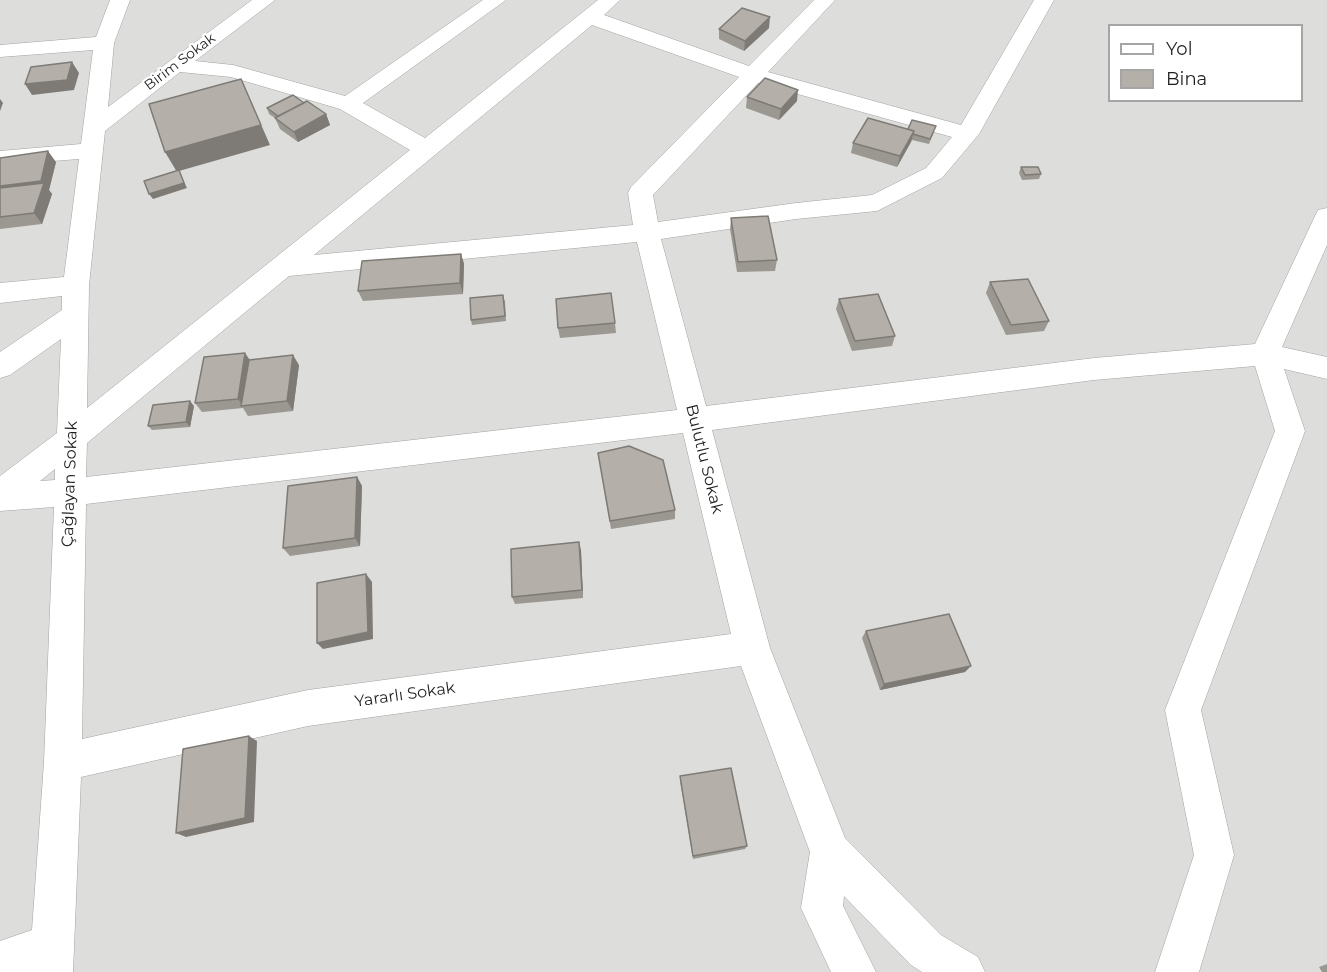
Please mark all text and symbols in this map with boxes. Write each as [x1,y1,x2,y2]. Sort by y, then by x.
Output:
legend [1108,24,1303,102]
street label: Birim Sokak [141,30,219,94]
text: Yol [1166,38,1192,60]
text: Bina [1166,68,1207,90]
street label: Bulutlu Sokak [681,402,727,516]
street label: Çağlayan Sokak [58,421,82,547]
street label: Yararlı Sokak [354,678,456,712]

